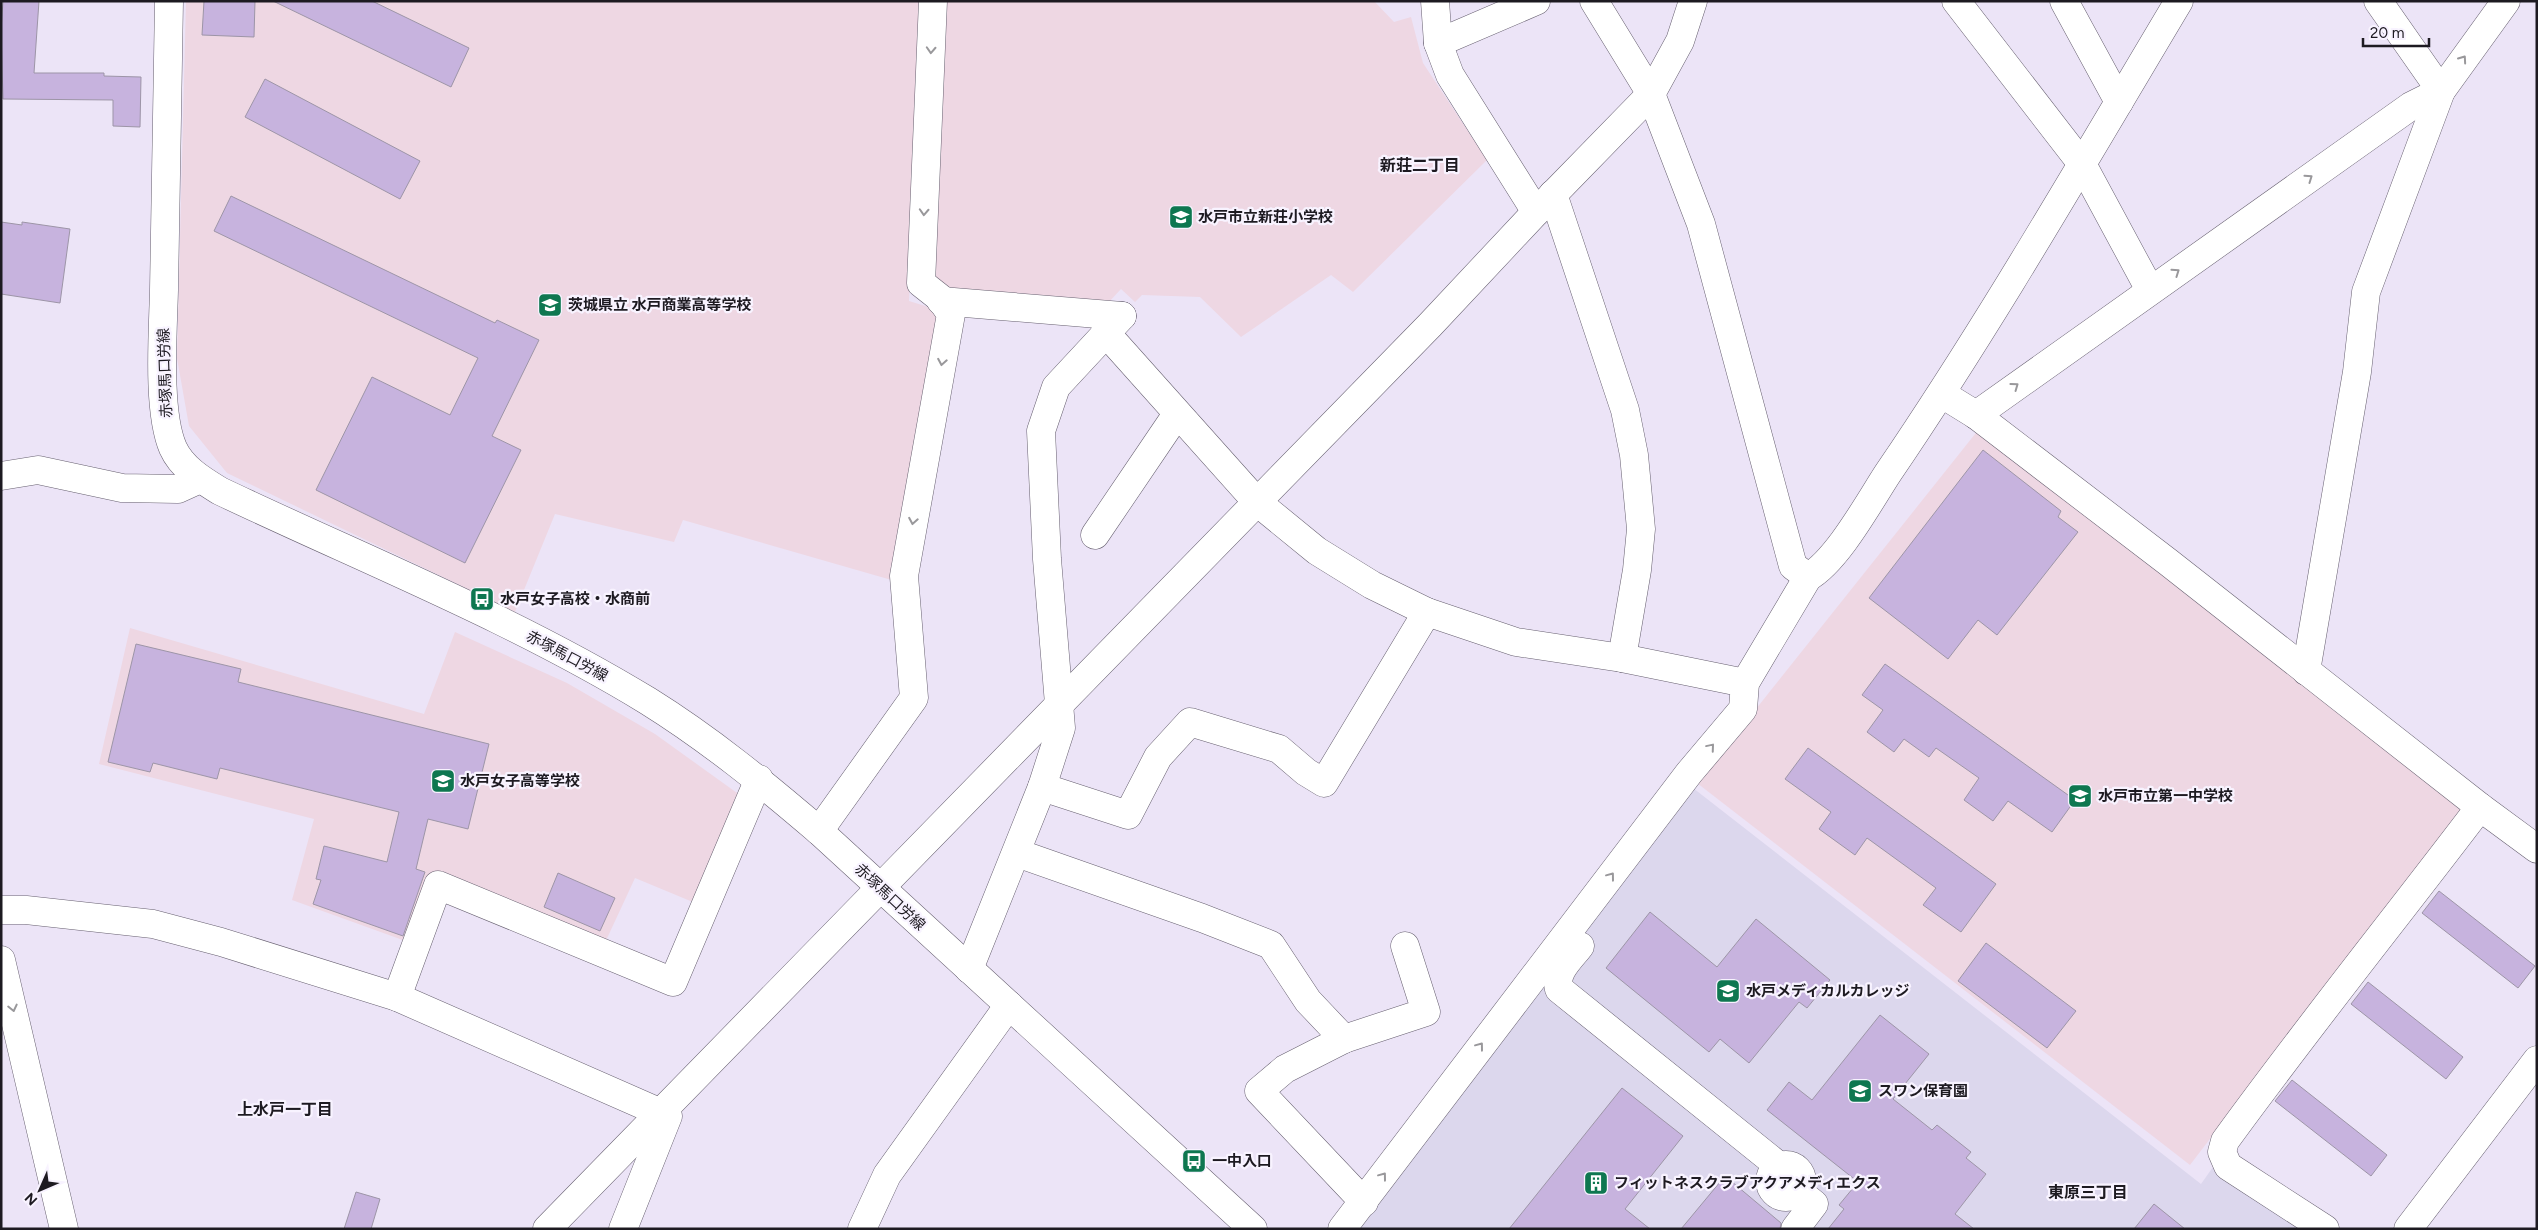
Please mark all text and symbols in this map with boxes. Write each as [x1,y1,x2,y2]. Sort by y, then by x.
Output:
scale bar [2363,15,2429,47]
text: 20 m [2370,24,2404,42]
one-way arrow [926,46,936,54]
one-way arrow [2457,55,2466,65]
district label: 新荘二丁目 [1380,156,1460,175]
one-way arrow [2303,175,2313,184]
school or university icon: 水戸市立新荘小学校 [1168,204,1194,230]
place label: 水戸市立新荘小学校 [1198,208,1333,226]
one-way arrow [918,209,929,217]
one-way arrow [2170,269,2180,278]
school or university icon: 茨城県立 水戸商業高等学校 [537,292,563,318]
place label: 茨城県立 水戸商業高等学校 [568,296,752,314]
street label: 赤塚馬口労線 [154,328,176,418]
one-way arrow [938,357,948,366]
one-way arrow [2009,383,2019,392]
one-way arrow [909,517,919,526]
bus stop icon: 水戸女子高校・水商前 [469,586,495,612]
place label: 水戸女子高校・水商前 [500,590,650,608]
street label: 赤塚馬口労線 [523,627,611,685]
one-way arrow [1705,744,1714,753]
school or university icon: 水戸女子高等学校 [430,768,456,794]
place label: 水戸女子高等学校 [460,772,580,790]
school or university icon: 水戸市立第一中学校 [2067,783,2093,809]
place label: 水戸市立第一中学校 [2098,787,2233,805]
street label: 赤塚馬口労線 [851,860,929,934]
one-way arrow [1605,872,1614,882]
school or university icon: 水戸メディカルカレッジ [1715,978,1741,1004]
place label: 水戸メディカルカレッジ [1746,982,1910,1000]
one-way arrow [7,1003,18,1012]
one-way arrow [1475,1043,1483,1052]
school or university icon: スワン保育園 [1847,1078,1873,1104]
place label: スワン保育園 [1878,1082,1968,1100]
district label: 上水戸一丁目 [237,1100,333,1119]
bus stop icon: 一中入口 [1181,1148,1207,1174]
place label: 一中入口 [1212,1152,1272,1170]
north arrow [15,1165,65,1215]
building icon: フィットネスクラブアクアメディエクス [1583,1170,1609,1196]
one-way arrow [1377,1173,1385,1182]
place label: フィットネスクラブアクアメディエクス [1614,1174,1881,1192]
district label: 東原三丁目 [2048,1183,2128,1202]
text: N [21,1189,41,1209]

